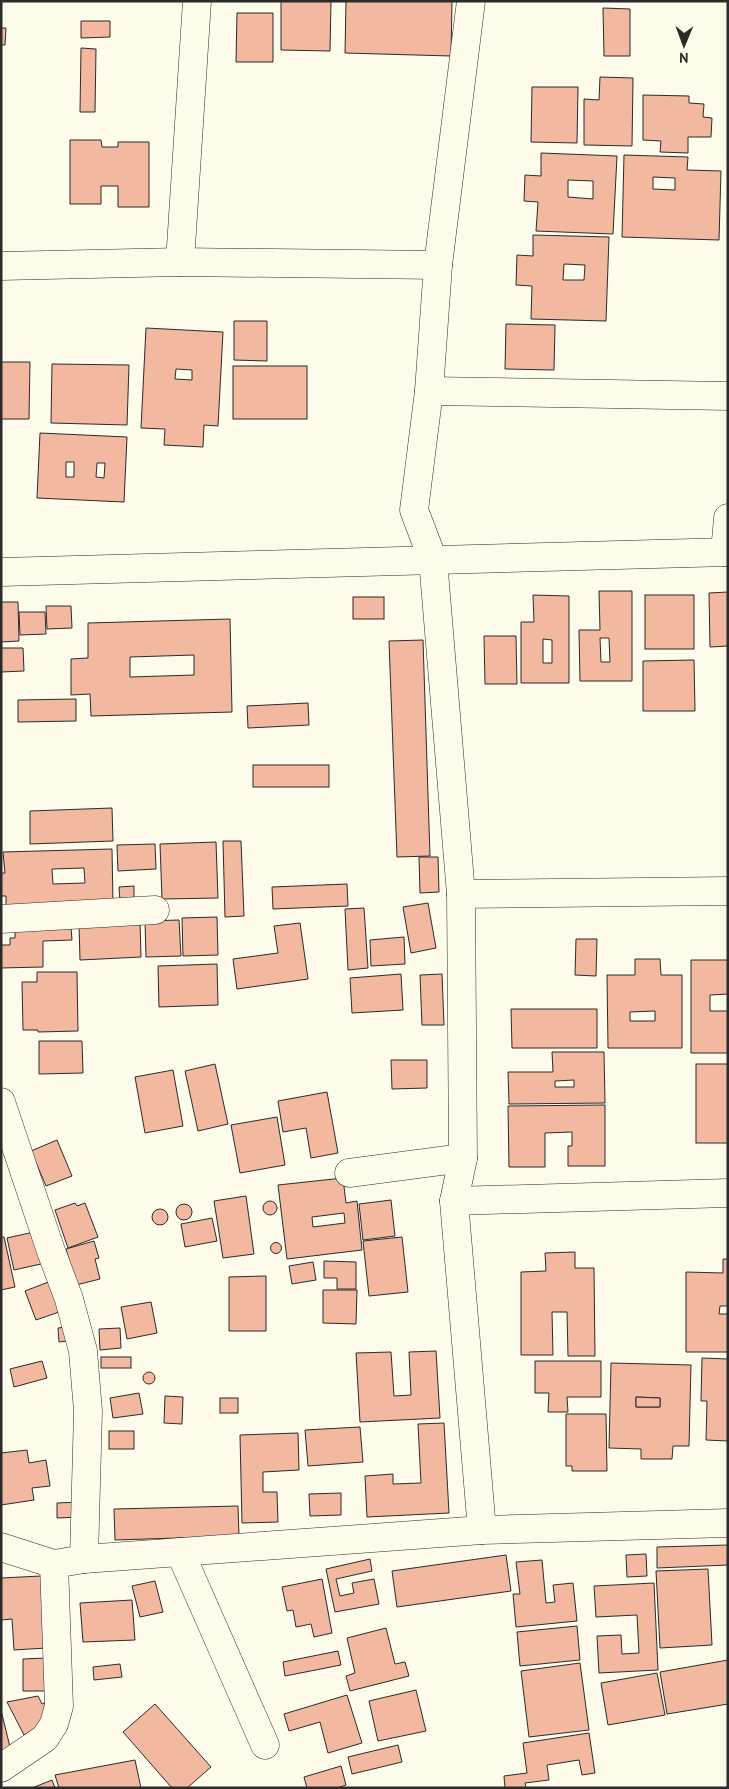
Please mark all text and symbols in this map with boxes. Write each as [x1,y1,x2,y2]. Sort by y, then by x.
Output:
north arrow [659,20,709,70]
text: N [679,49,689,67]

